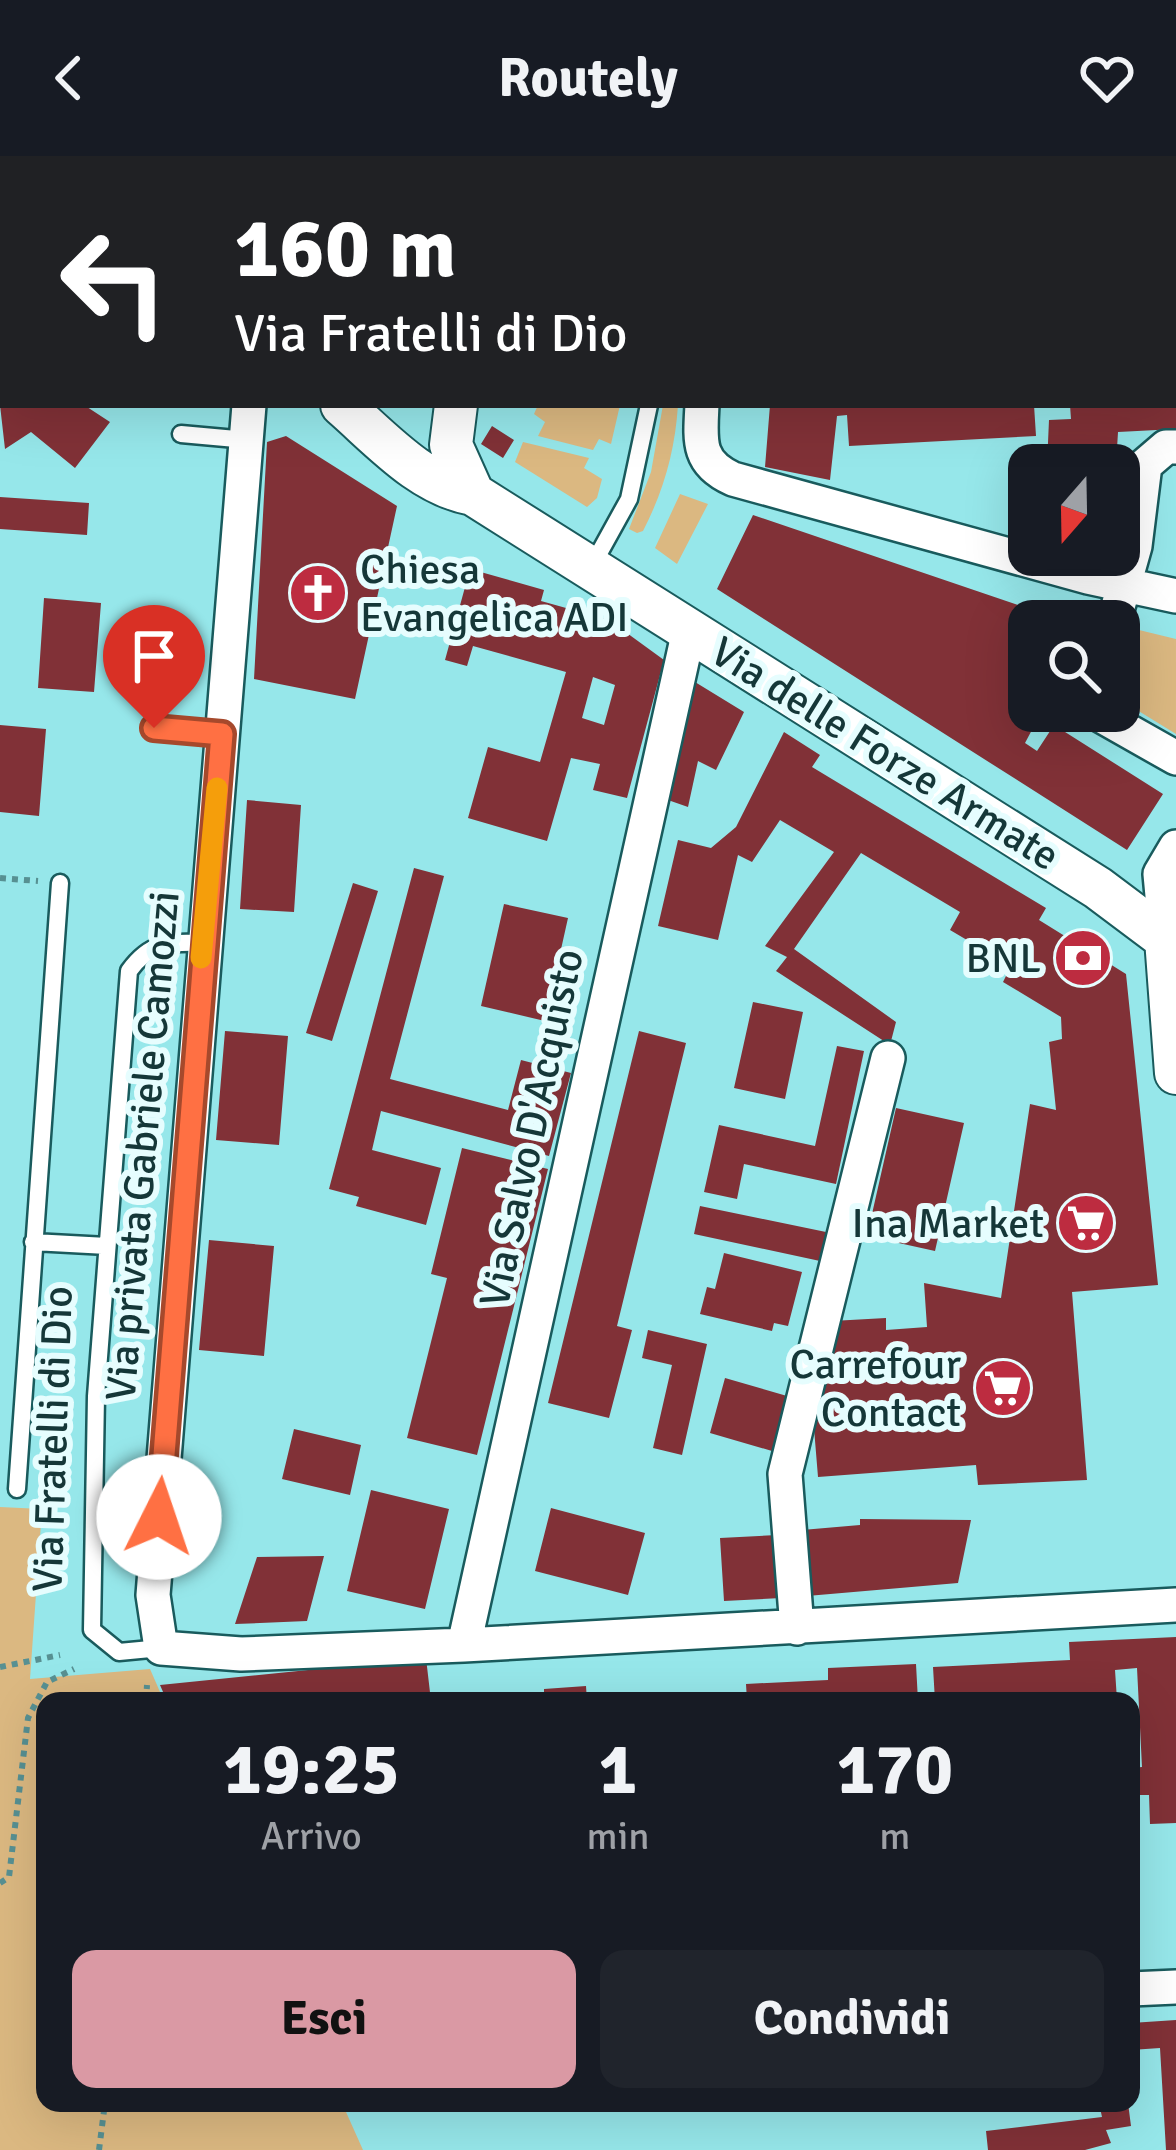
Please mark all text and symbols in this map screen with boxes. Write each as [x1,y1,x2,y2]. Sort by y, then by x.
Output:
icon: back [36,45,102,111]
text: Routely [498,45,678,112]
icon: heart [1074,45,1140,111]
text: 160 m [234,197,456,301]
icon: left [36,204,192,360]
text: Via Fratelli di Dio [234,300,628,367]
north arrow [1008,444,1140,576]
map controls [1008,444,1140,732]
place label: Chiesa Evangelica ADI [360,544,629,643]
church icon: Chiesa Evangelica ADI [287,562,349,624]
button: search [1008,600,1140,732]
pin [103,605,205,728]
icon: arrive [121,623,187,689]
street label: Via delle Forze Armate [701,626,1069,882]
street label: Via privata Gabriele Camozzi [95,889,191,1403]
bank icon: BNL [1052,927,1114,989]
place label: BNL [966,933,1041,984]
street label: Via Salvo D'Acquisto [469,945,595,1311]
supermarket icon: Ina Market [1055,1192,1117,1254]
place label: Ina Market [852,1198,1044,1249]
street label: Via Fratelli di Dio [22,1285,84,1593]
place label: Carrefour Contact [790,1339,962,1438]
supermarket icon: Carrefour Contact [972,1357,1034,1419]
position arrow [96,1454,222,1580]
text: 19:25 [223,1725,400,1814]
text: 1 [599,1725,637,1814]
text: 170 [836,1725,953,1814]
text: Arrivo [261,1812,362,1860]
text: min [587,1812,650,1860]
text: m [879,1812,910,1860]
button: Esci [72,1950,576,2088]
button: Condividi [600,1950,1104,2088]

